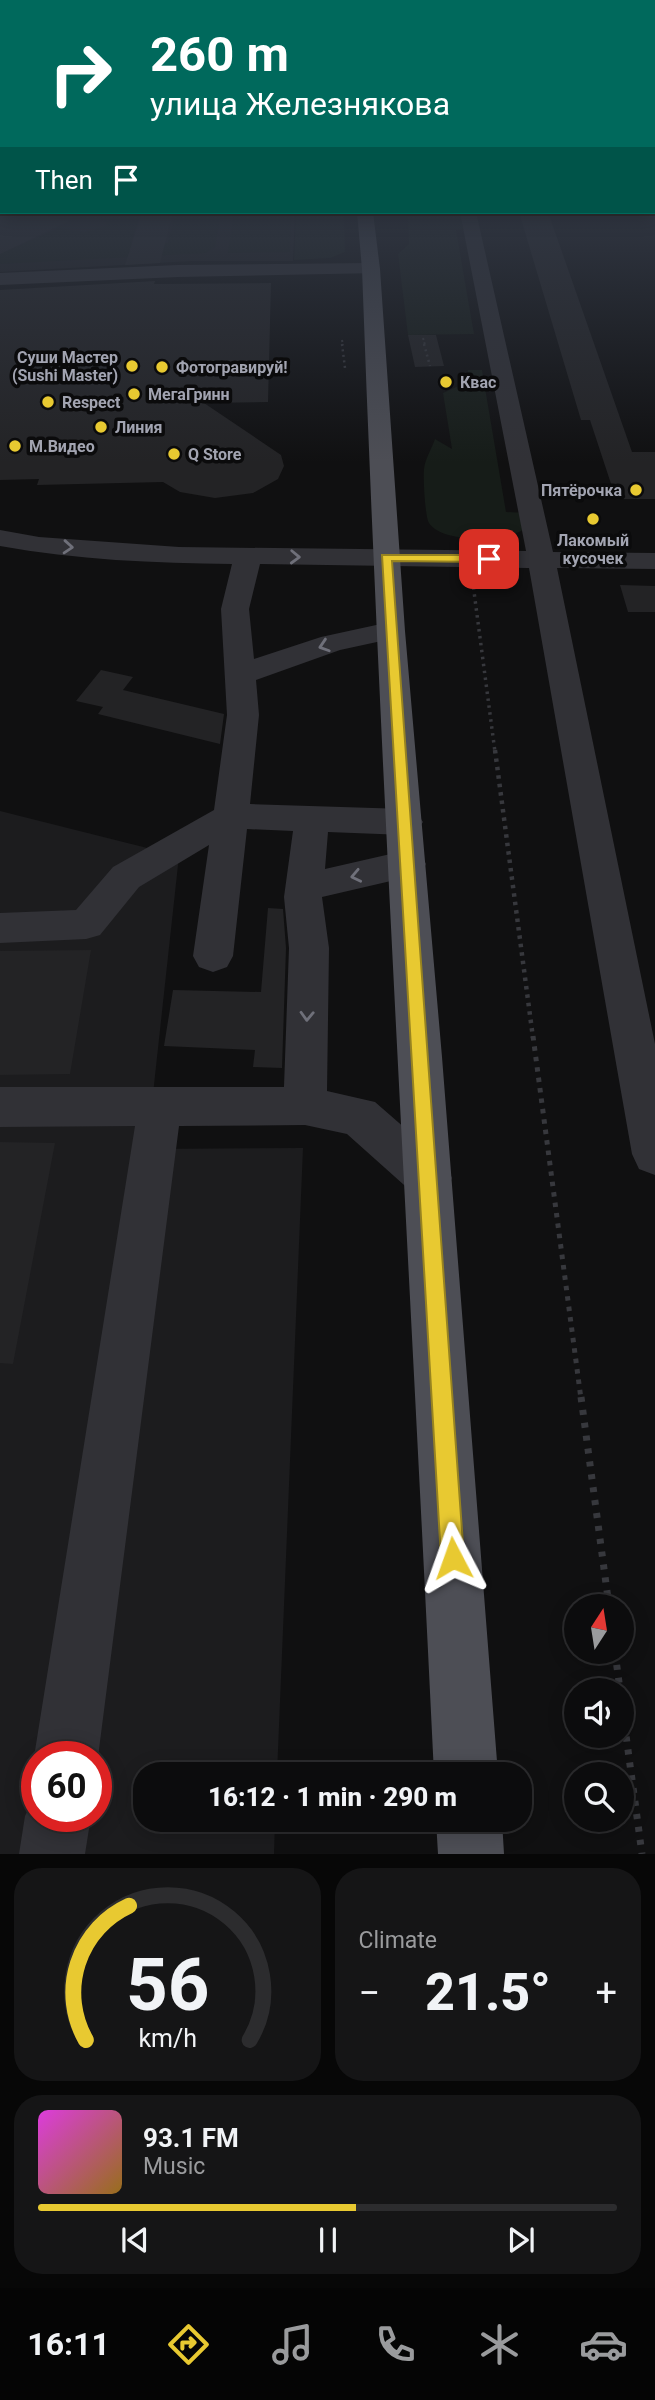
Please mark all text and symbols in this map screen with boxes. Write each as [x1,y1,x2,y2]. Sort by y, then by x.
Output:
text: 260 m [150,26,289,83]
icon: right [35,28,126,119]
text: улица Железнякова [150,85,450,123]
icon: arrive [107,161,145,199]
text: Then [35,165,93,195]
place label: Суши Мастер (Sushi Master) [12,348,118,385]
marker: Суши Мастер (Sushi Master) [124,358,140,374]
place label: Фотогравируй! [176,358,288,377]
marker: Фотогравируй! [154,359,170,375]
place label: Квас [460,373,496,392]
marker: Квас [438,374,454,390]
place label: МегаГринн [148,385,230,404]
marker: МегаГринн [126,386,142,402]
place label: Respect [62,393,121,412]
marker: Respect [40,394,56,410]
place label: Линия [115,418,162,437]
marker: Линия [93,419,109,435]
place label: М.Видео [29,437,95,456]
marker: М.Видео [7,438,23,454]
place label: Q Store [188,445,242,464]
marker: Q Store [166,446,182,462]
place label: Пятёрочка [541,481,622,500]
marker: Пятёрочка [628,482,644,498]
marker: Лакомый кусочек [585,511,601,527]
pin [459,529,519,589]
place label: Лакомый кусочек [557,531,629,568]
one-way arrow [62,539,73,554]
icon: arrive [470,540,508,578]
one-way arrow [290,550,301,565]
one-way arrow [318,638,330,652]
one-way arrow [350,867,362,882]
one-way arrow [300,1011,315,1022]
position arrow [416,1521,490,1595]
north arrow [564,1594,634,1664]
map controls [564,1594,634,1832]
button: sound [564,1678,634,1748]
speed limit sign: 60 [21,1741,112,1832]
button: search [564,1762,634,1832]
text: 16:12 · 1 min · 290 m [208,1782,457,1812]
text: Climate [359,1927,437,1954]
text: 56 [125,1943,209,2029]
text: 21.5° [425,1962,551,2023]
text: − [359,1971,380,2015]
text: + [595,1971,617,2015]
text: km/h [138,2024,197,2053]
text: 93.1 FM [143,2123,239,2153]
text: Music [143,2153,205,2180]
icon: previous [116,2221,154,2259]
icon: pause [309,2221,347,2259]
icon: next [502,2221,540,2259]
icon: directions [164,2320,213,2369]
icon: music [268,2320,317,2369]
icon: phone [371,2320,420,2369]
icon: climate [475,2320,524,2369]
icon: car [579,2320,628,2369]
text: 16:11 [27,2325,110,2363]

